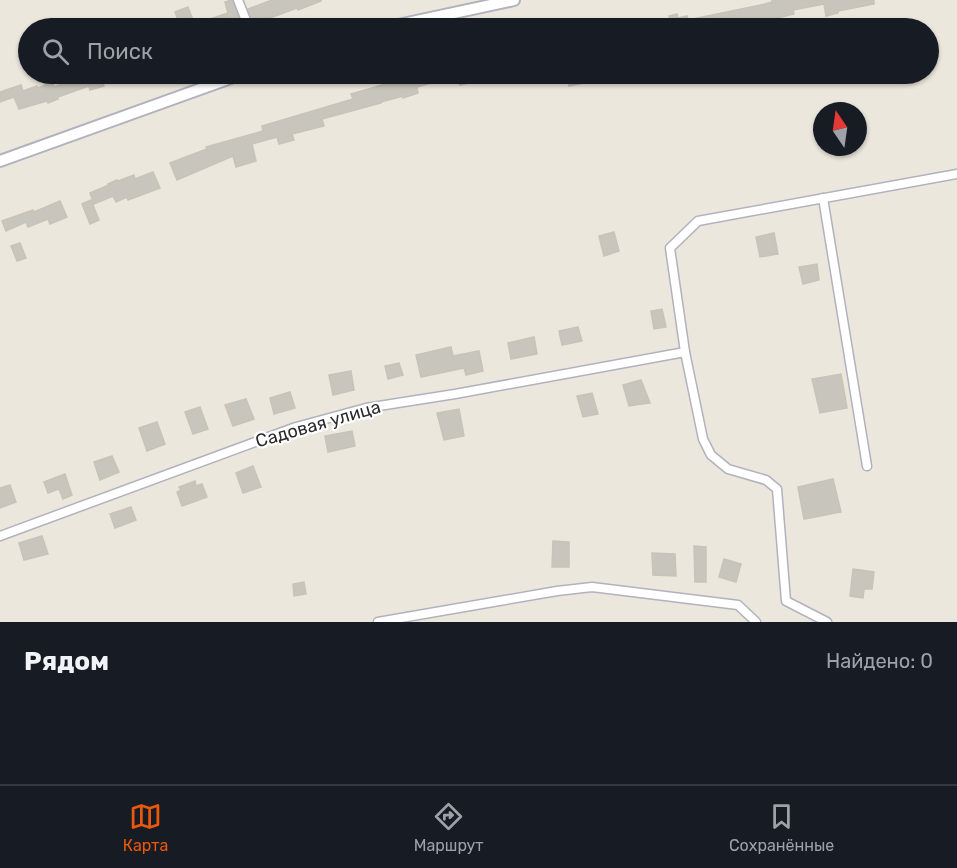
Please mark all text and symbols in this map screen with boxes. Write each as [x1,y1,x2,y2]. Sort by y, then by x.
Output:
search box [18,18,939,84]
icon: search [39,35,72,68]
text: Поиск [87,38,153,65]
north arrow [813,102,867,156]
street label: Садовая улица [253,396,383,452]
text: Рядом [24,646,109,677]
text: Найдено: 0 [826,649,933,673]
tab: Карта [123,800,168,855]
tab: Маршрут [414,800,484,855]
tab: Сохранённые [729,800,834,855]

